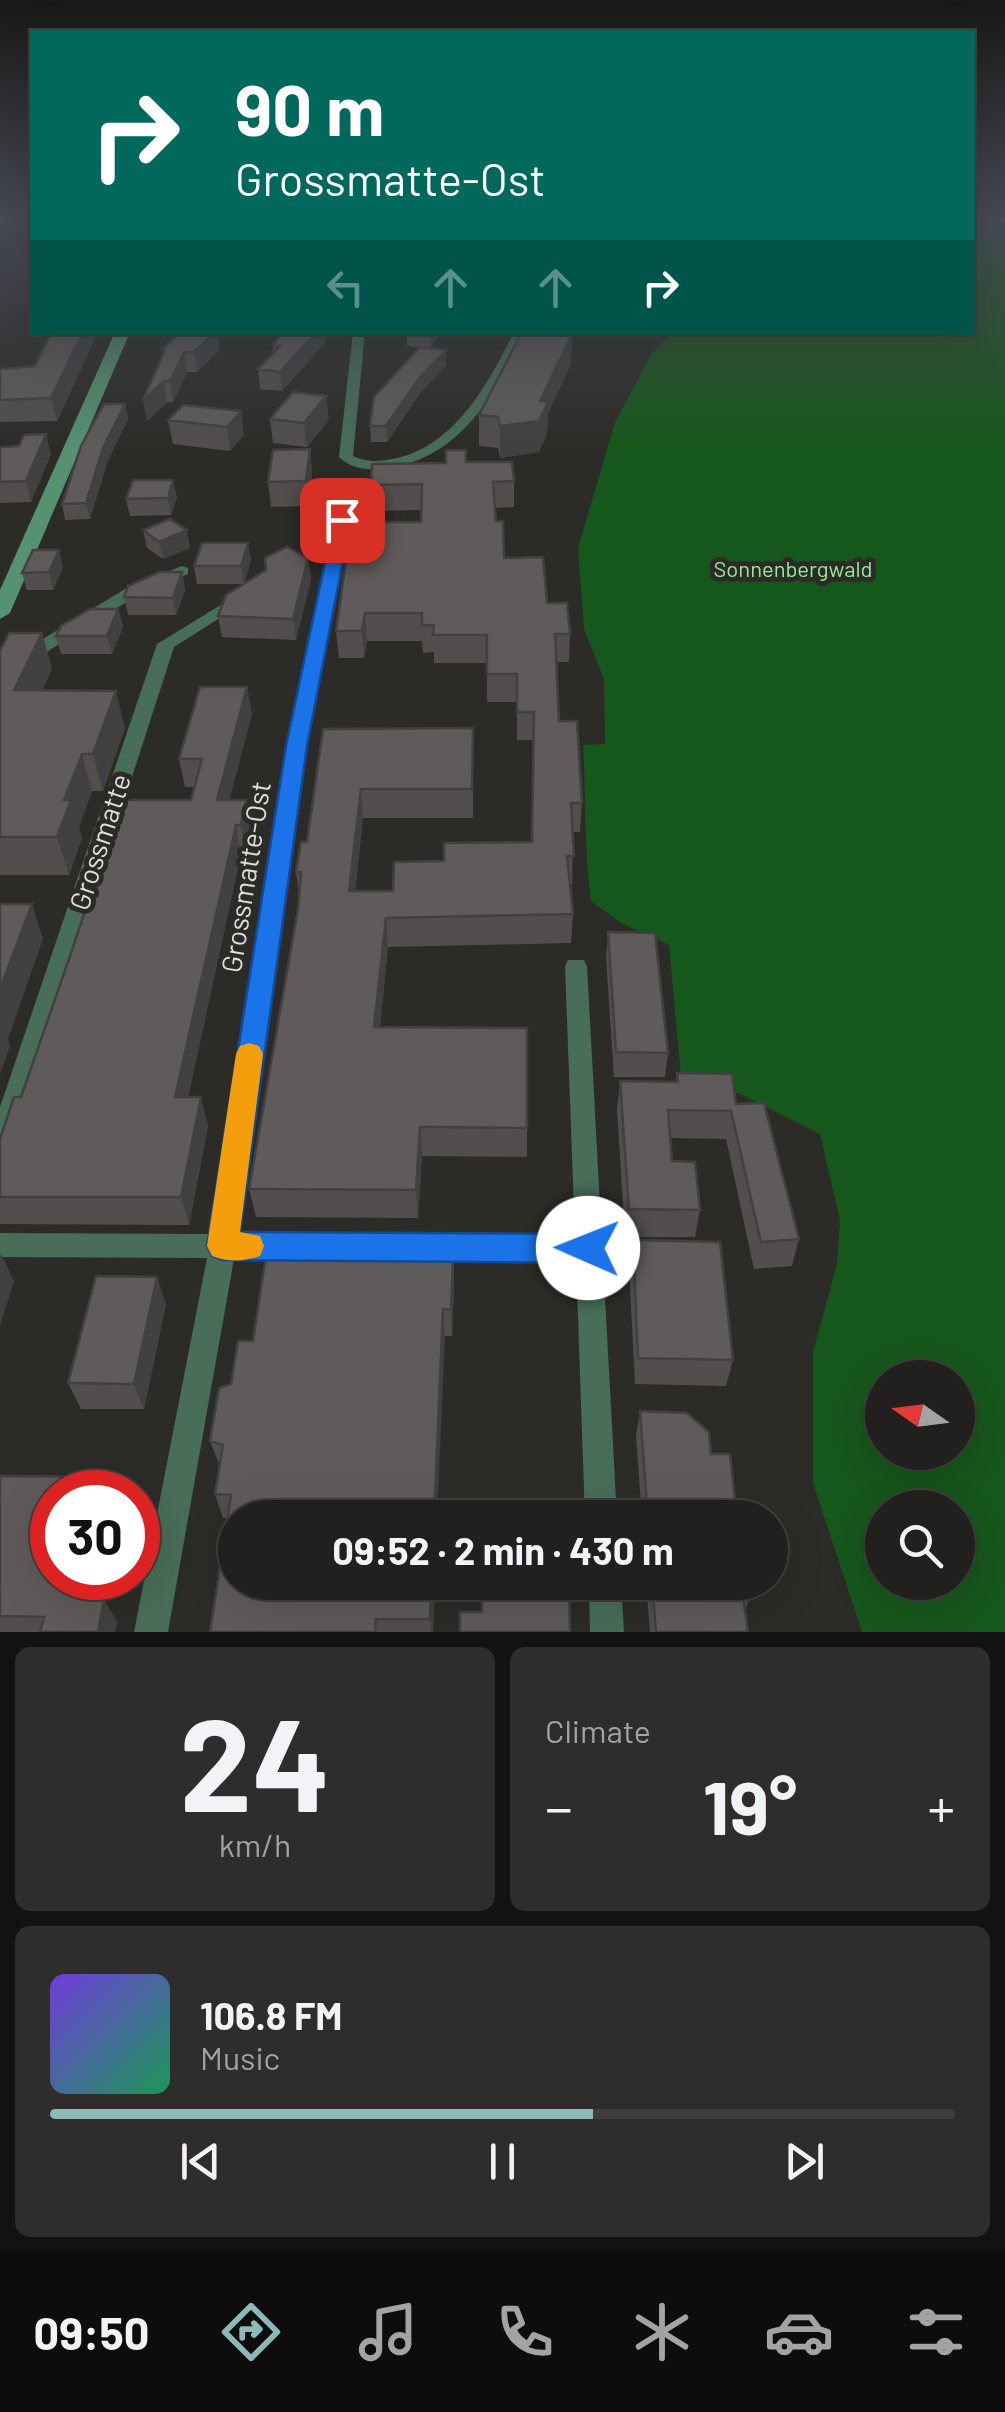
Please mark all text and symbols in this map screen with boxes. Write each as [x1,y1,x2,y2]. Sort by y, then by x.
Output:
text: 90 m [235,66,385,150]
icon: right [70,70,200,200]
text: Grossmatte-Ost [235,151,546,205]
icon: left [318,260,373,315]
icon: ahead [423,260,478,315]
icon: ahead [528,260,583,315]
icon: right [633,260,688,315]
pin [300,478,385,563]
icon: arrive [315,493,370,548]
park label: Sonnenbergwald [714,555,873,581]
street label: Grossmatte [61,769,137,914]
street label: Grossmatte-Ost [213,779,277,975]
position arrow [536,1196,640,1300]
north arrow [865,1360,975,1470]
map controls [865,1360,975,1600]
speed limit sign: 30 [30,1470,160,1600]
button: search [865,1490,975,1600]
text: 09:52 · 2 min · 430 m [332,1527,674,1573]
text: 24 [179,1682,331,1838]
text: Climate [545,1711,651,1749]
text: 19° [703,1760,797,1850]
text: − [545,1773,573,1839]
text: + [927,1773,955,1839]
text: km/h [219,1825,291,1863]
text: 106.8 FM [200,1992,342,2038]
text: Music [200,2038,280,2076]
icon: previous [173,2134,228,2189]
icon: pause [475,2134,530,2189]
icon: next [777,2134,832,2189]
icon: directions [216,2297,286,2367]
icon: music [353,2297,423,2367]
icon: phone [490,2297,560,2367]
icon: climate [627,2297,697,2367]
icon: car [764,2297,834,2367]
icon: filters [901,2297,971,2367]
text: 09:50 [34,2305,149,2359]

